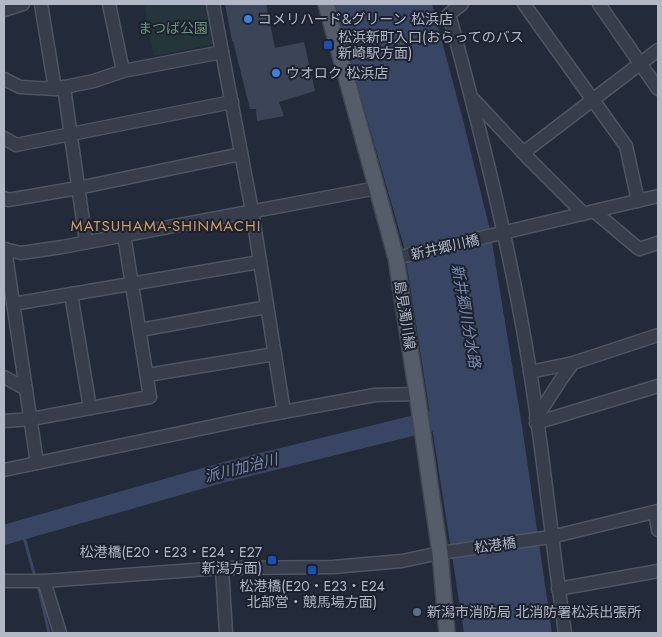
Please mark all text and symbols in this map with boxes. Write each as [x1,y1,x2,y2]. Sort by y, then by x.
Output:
place label: コメリハード&グリーン 松浜店 [258,9,453,29]
marker: コメリハード&グリーン 松浜店 [242,13,254,25]
park label: まつば公園 [138,18,208,38]
place label: 松浜新町入口(おらってのバス 新崎駅方面) [338,27,524,63]
marker: 松浜新町入口(おらってのバス 新崎駅方面) [322,39,334,51]
place label: ウオロク 松浜店 [286,63,388,83]
marker: ウオロク 松浜店 [270,67,282,79]
district label: MATSUHAMA-SHINMACHI [71,215,261,237]
street label: 新井郷川橋 [409,229,481,265]
water label: 新井郷川分水路 [446,262,486,372]
street label: 島見濁川線 [390,279,420,351]
water label: 派川加治川 [202,448,282,488]
street label: 松港橋 [473,532,517,558]
place label: 松港橋(E20・E23・E24・E27 新潟方面) [79,542,263,578]
marker: 松港橋(E20・E23・E24・E27 新潟方面) [266,554,278,566]
marker: 松港橋(E20・E23・E24 北部営・競馬場方面) [306,564,318,576]
place label: 松港橋(E20・E23・E24 北部営・競馬場方面) [239,576,385,612]
place label: 新潟市消防局 北消防署松浜出張所 [427,602,641,622]
marker: 新潟市消防局 北消防署松浜出張所 [411,606,423,618]

